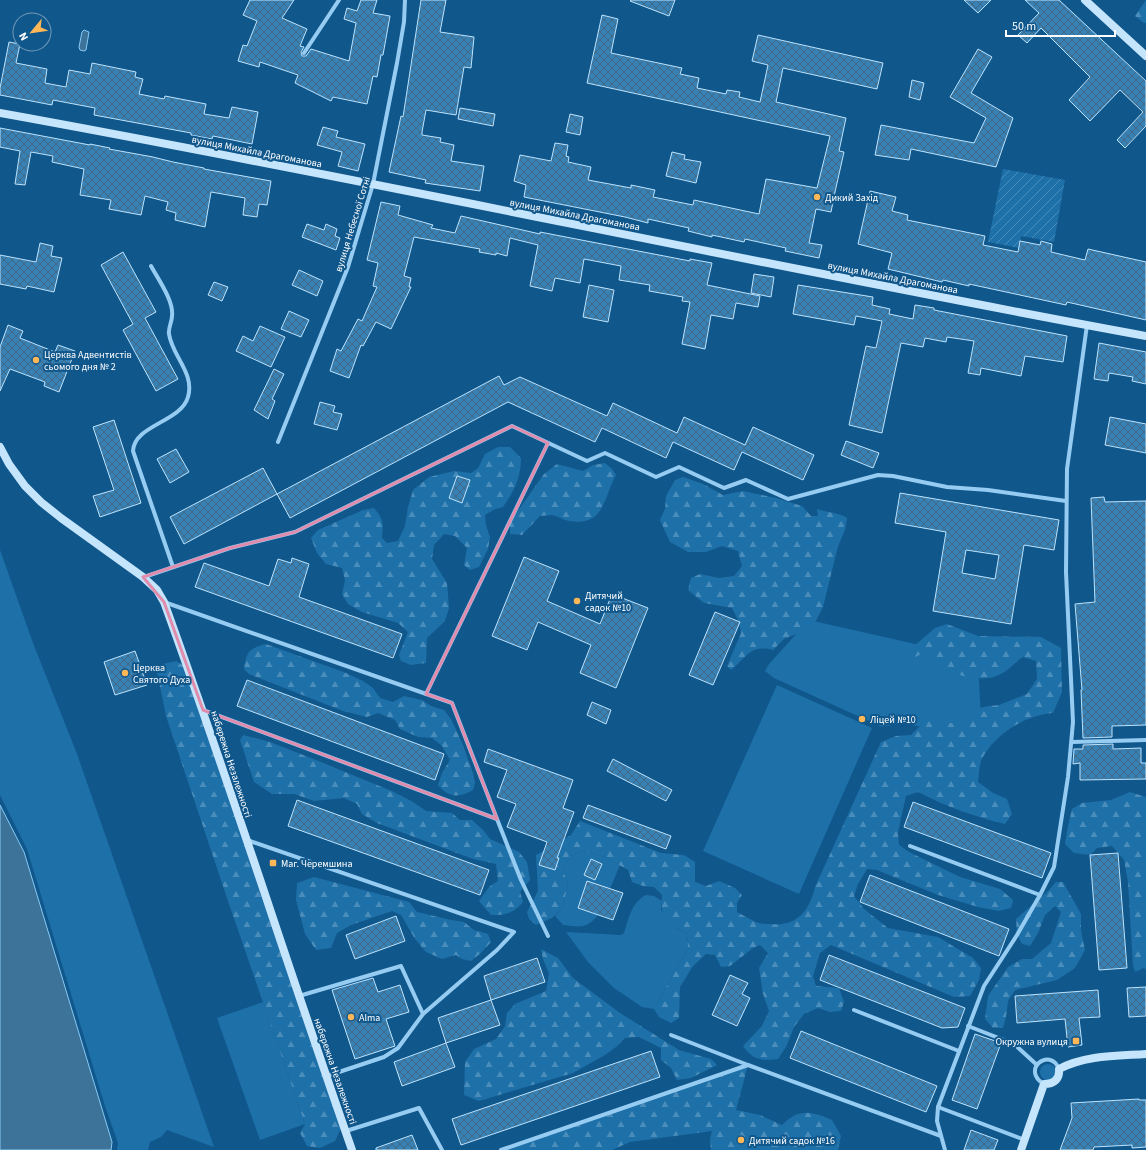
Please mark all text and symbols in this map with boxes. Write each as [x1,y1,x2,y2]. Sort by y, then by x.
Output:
north arrow [12,12,52,52]
scale bar [1006,12,1115,38]
text: 50 m [1012,18,1036,35]
text: N [15,30,32,43]
street label: вулиця Михайла Драгоманова [191,132,323,171]
street label: вулиця Небесної Сотні [332,175,374,274]
place label: Дикий Захід [825,191,879,205]
marker: Дикий Захід [812,192,822,202]
street label: вулиця Михайла Драгоманова [509,195,641,234]
street label: вулиця Михайла Драгоманова [827,258,959,297]
place label: Церква Адвентистів сьомого дня № 2 [44,348,132,374]
marker: Церква Адвентистів сьомого дня № 2 [31,355,41,365]
place label: Дитячий садок №10 [585,589,631,615]
marker: Дитячий садок №10 [572,596,582,606]
place label: Церква Святого Духа [133,661,190,687]
marker: Церква Святого Духа [120,668,130,678]
street label: набережна Незалежності [207,709,255,820]
place label: Ліцей №10 [870,713,916,727]
marker: Ліцей №10 [857,714,867,724]
place label: Маг. Черемшина [281,857,353,871]
marker: Маг. Черемшина [268,858,278,868]
place label: Alma [359,1011,380,1025]
marker: Alma [346,1012,356,1022]
street label: набережна Незалежності [310,1016,360,1126]
place label: Окружна вулиця [995,1035,1068,1049]
marker: Окружна вулиця [1071,1036,1081,1046]
place label: Дитячий садок №16 [749,1134,835,1148]
marker: Дитячий садок №16 [736,1135,746,1145]

